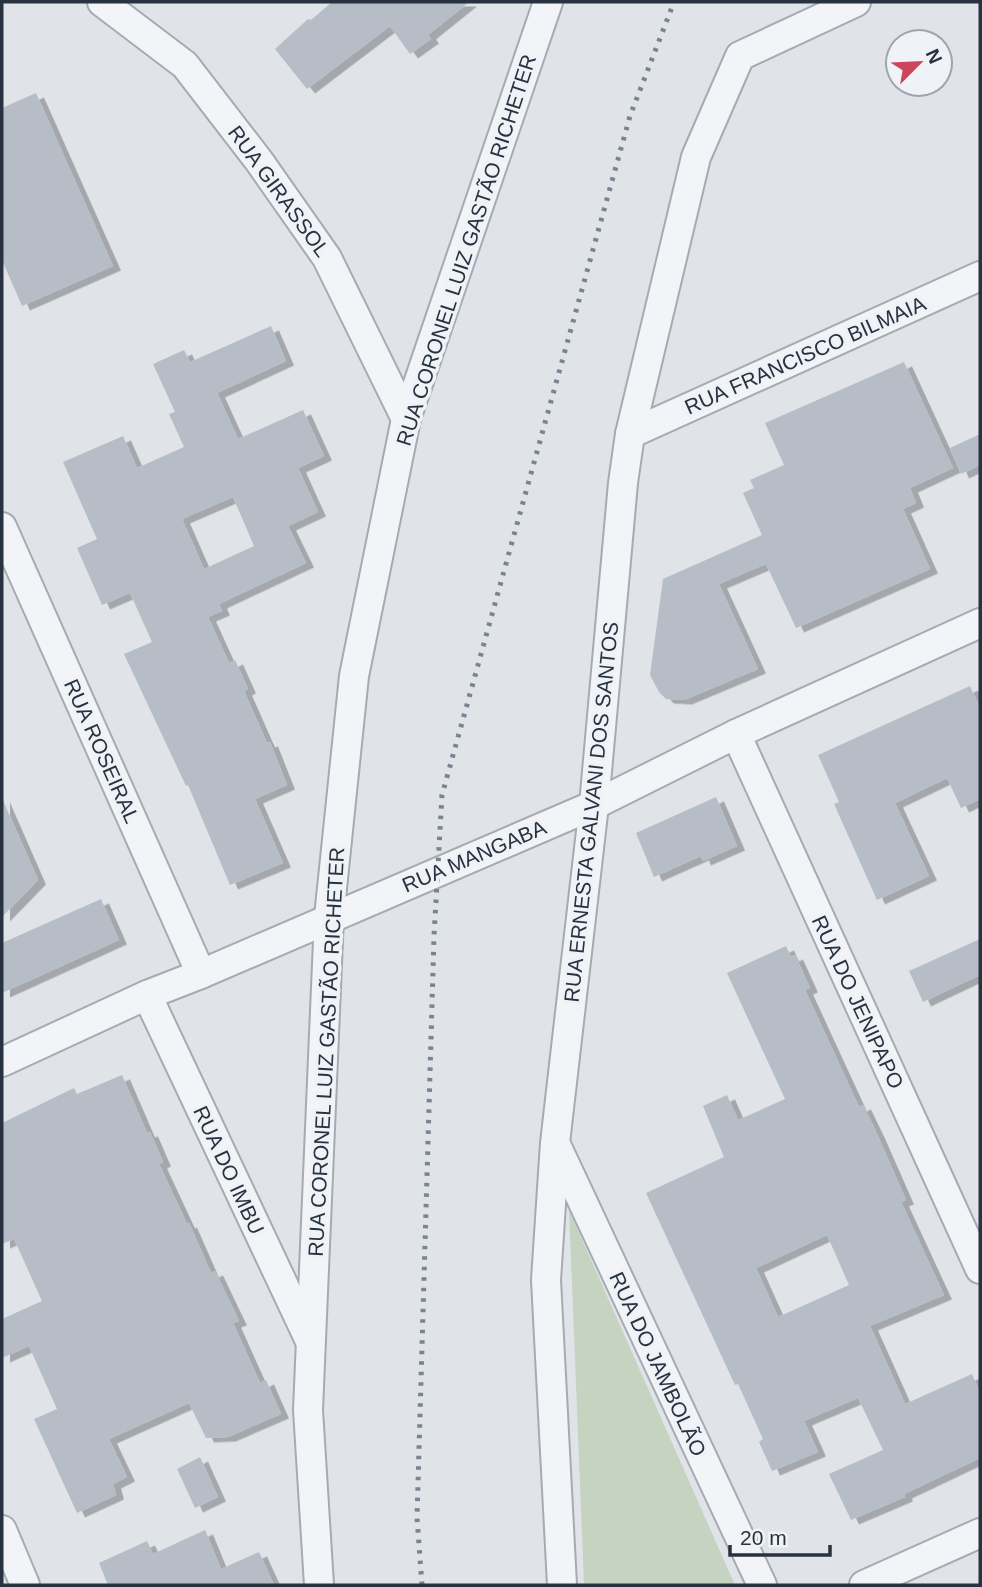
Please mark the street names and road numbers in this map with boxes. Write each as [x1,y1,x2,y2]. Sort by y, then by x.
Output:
street label: RUA CORONEL LUIZ GASTÃO RICHETER [392,52,540,448]
street label: RUA GIRASSOL [224,121,334,261]
street label: RUA FRANCISCO BILMAIA [681,291,929,419]
street label: RUA ERNESTA GALVANI DOS SANTOS [560,621,622,1003]
street label: RUA ROSEIRAL [60,675,144,827]
street label: RUA MANGABA [399,815,549,897]
street label: RUA CORONEL LUIZ GASTÃO RICHETER [304,847,348,1257]
street label: RUA DO JENIPAPO [808,912,908,1092]
street label: RUA DO IMBU [189,1102,269,1238]
street label: RUA DO JAMBOLÃO [605,1268,711,1460]

